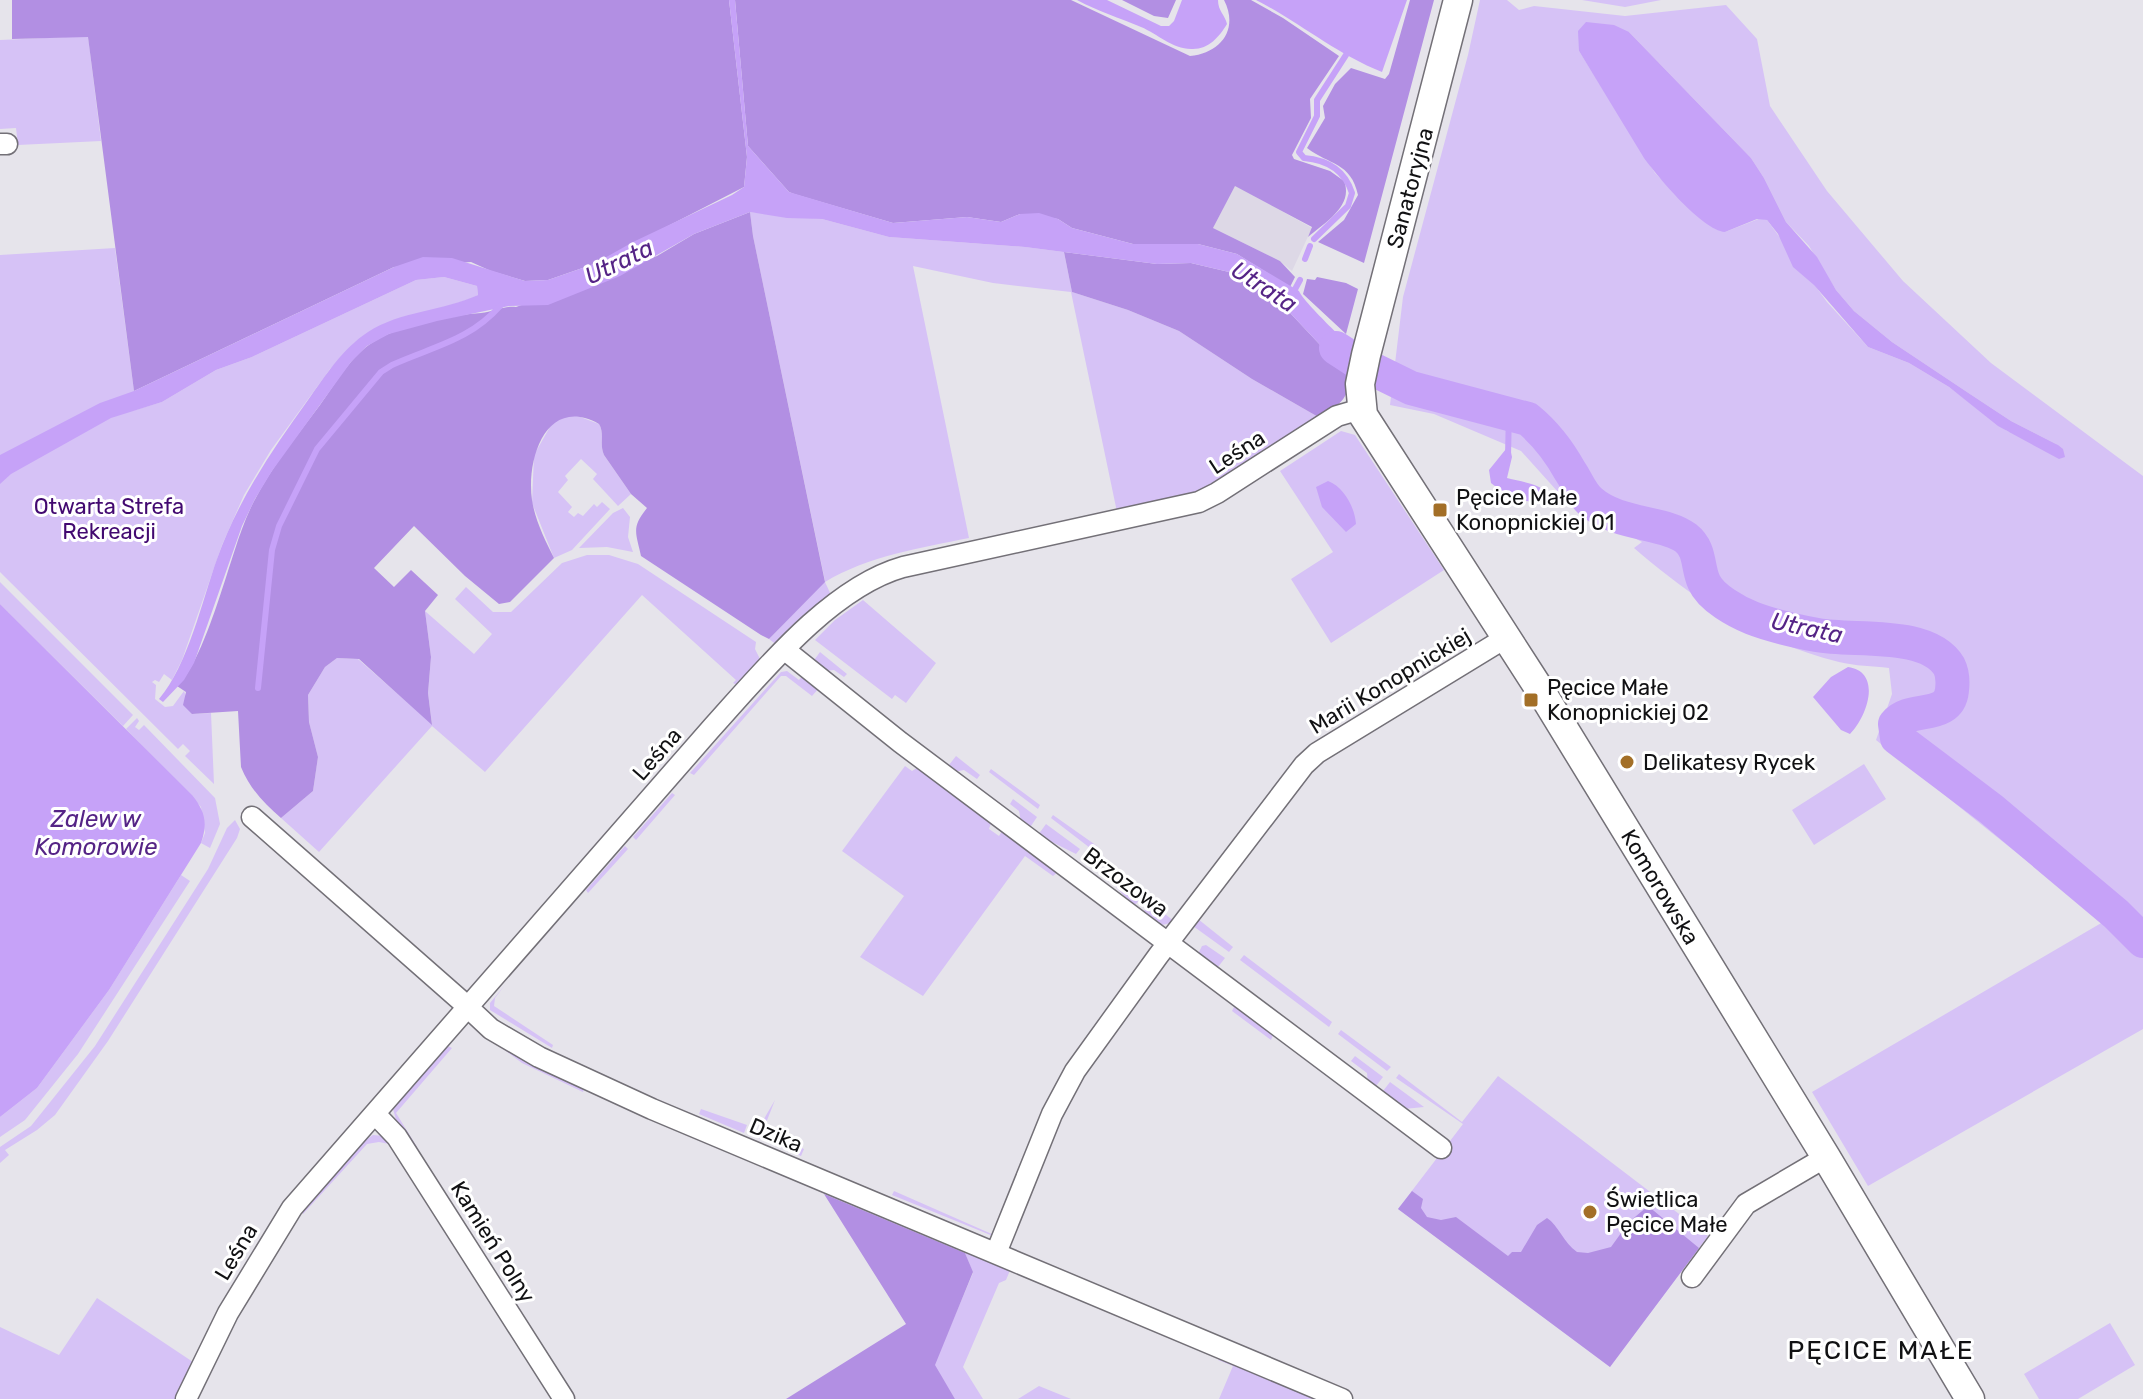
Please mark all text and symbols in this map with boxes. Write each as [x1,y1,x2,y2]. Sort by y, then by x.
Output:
street label: Sanatoryjna [1381,125,1439,251]
water label: Utrata [580,234,658,290]
water label: Utrata [1226,255,1302,319]
street label: Leśna [1204,424,1270,480]
place label: Pęcice Małe Konopnickiej 01 [1456,484,1614,536]
park label: Otwarta Strefa Rekreacji [34,493,184,545]
marker: Pęcice Małe Konopnickiej 01 [1431,501,1449,519]
water label: Utrata [1769,607,1845,649]
street label: Marii Konopnickiej [1304,622,1476,740]
place label: Pęcice Małe Konopnickiej 02 [1547,674,1709,726]
marker: Pęcice Małe Konopnickiej 02 [1522,691,1540,709]
street label: Leśna [627,722,687,786]
place label: Delikatesy Rycek [1643,749,1816,776]
marker: Delikatesy Rycek [1618,753,1636,771]
water label: Zalew w Komorowie [35,805,157,861]
street label: Komorowska [1615,824,1705,950]
street label: Brzozowa [1078,841,1174,923]
street label: Dzika [745,1112,807,1158]
street label: Kamień Polny [445,1176,541,1308]
place label: Świetlica Pęcice Małe [1606,1186,1728,1238]
marker: Świetlica Pęcice Małe [1581,1203,1599,1221]
street label: Leśna [209,1219,263,1285]
district label: PĘCICE MAŁE [1788,1335,1974,1366]

